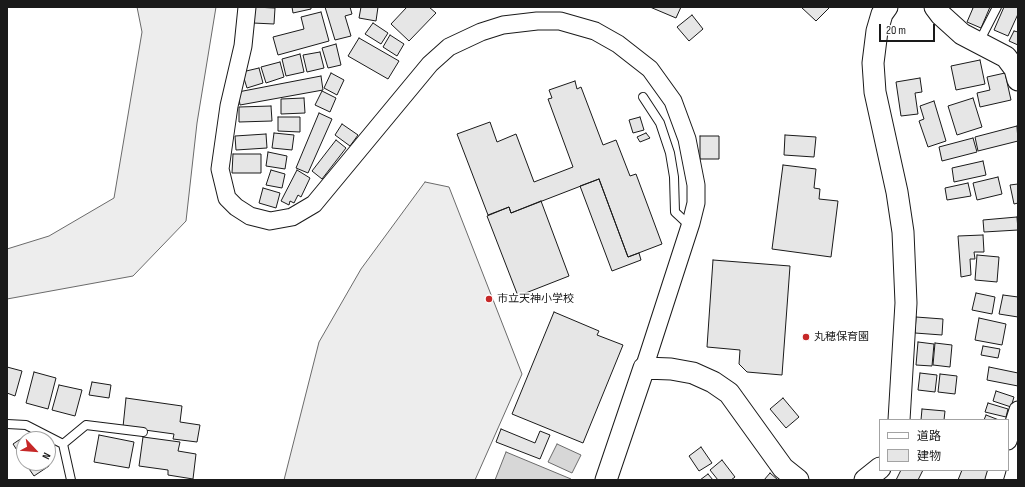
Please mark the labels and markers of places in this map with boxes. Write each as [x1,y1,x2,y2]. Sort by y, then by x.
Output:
place label: 市立天神小学校 [497,292,574,306]
marker: 市立天神小学校 [484,294,494,304]
place label: 丸穂保育園 [814,330,869,344]
marker: 丸穂保育園 [801,332,811,342]

